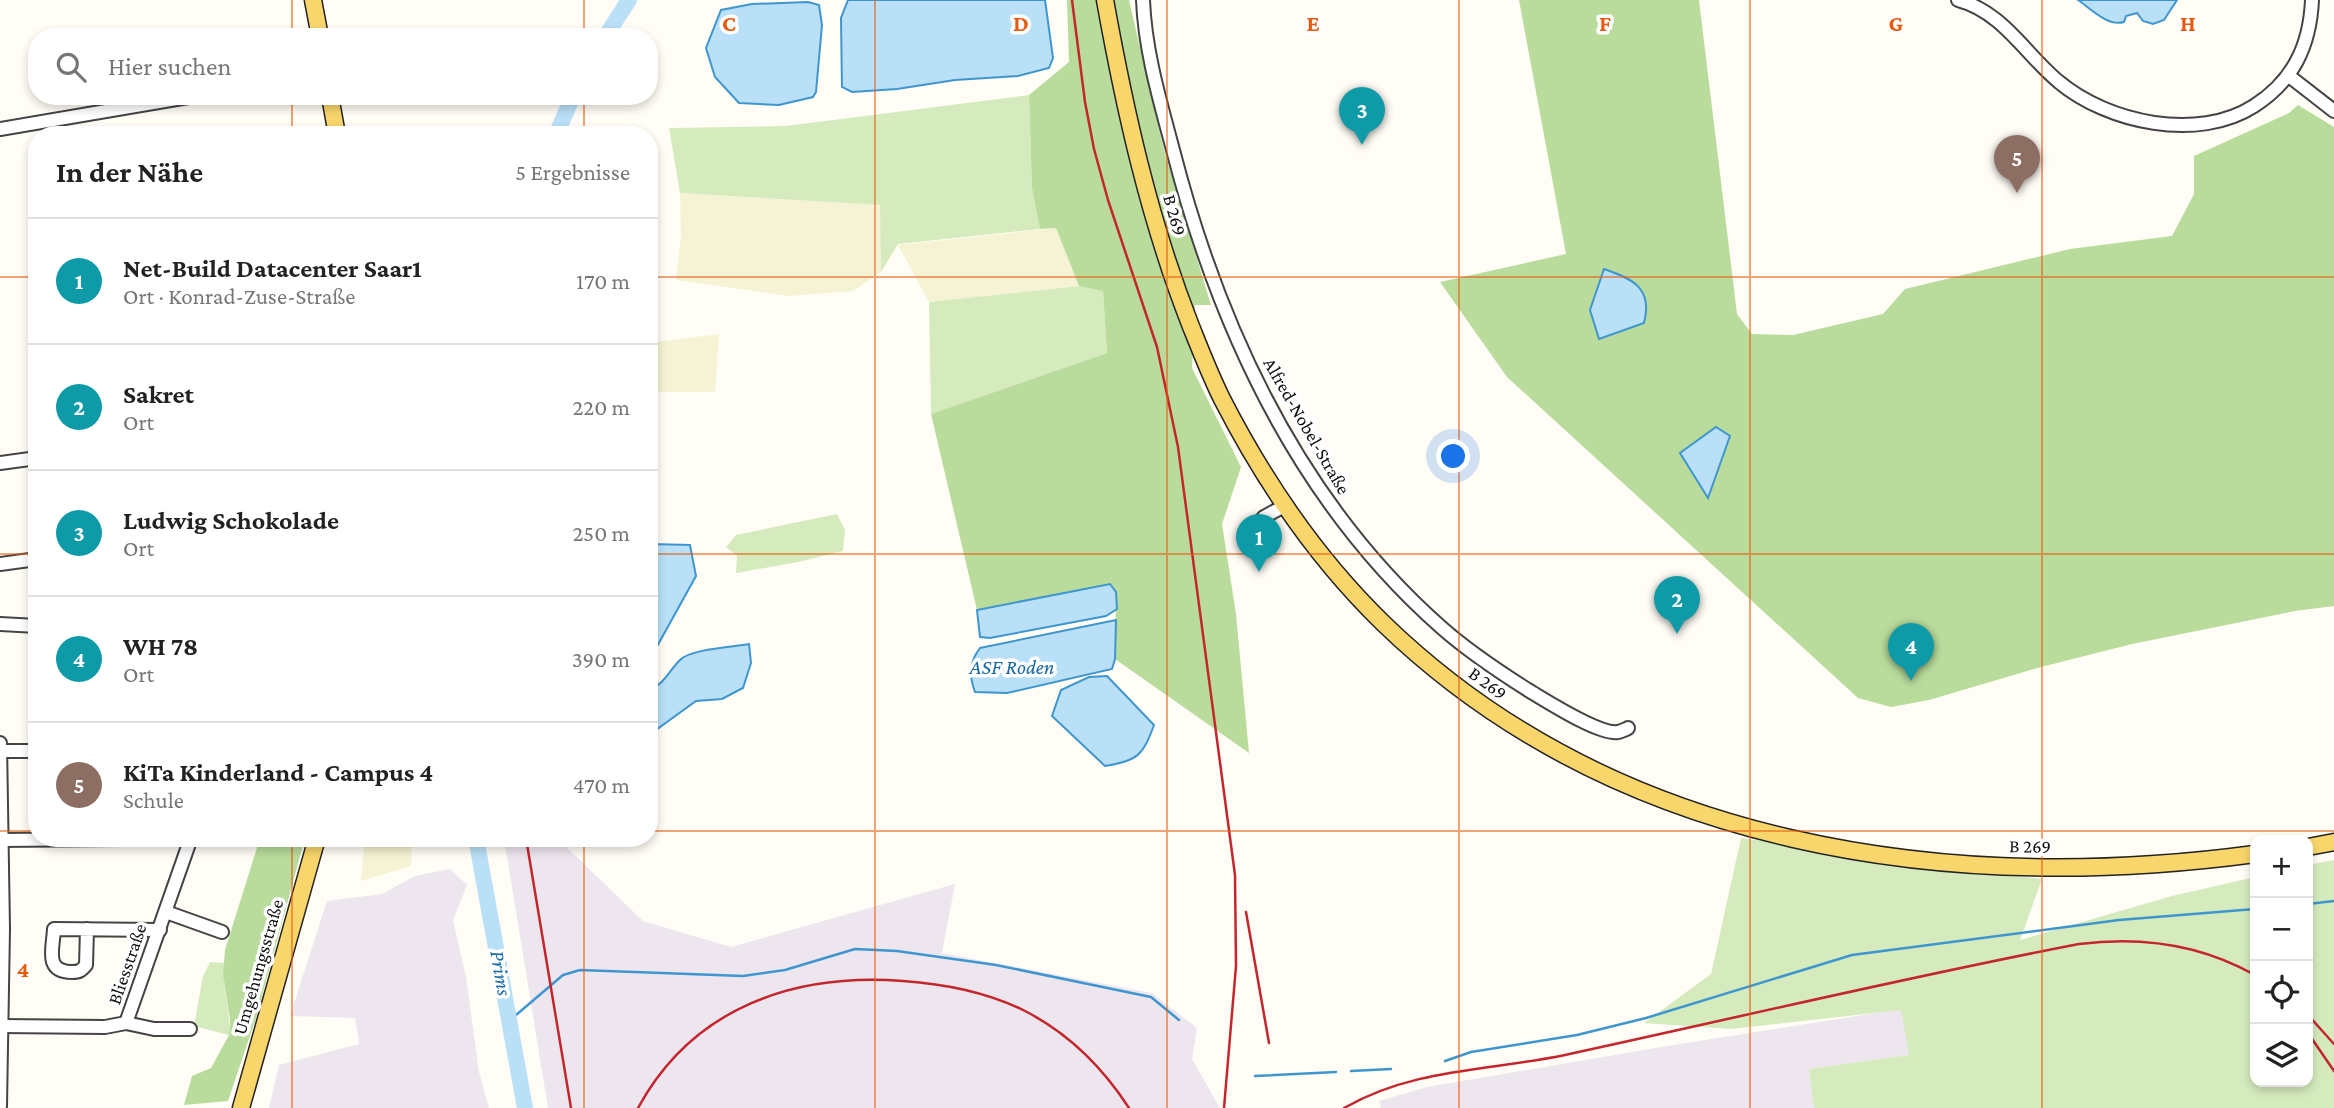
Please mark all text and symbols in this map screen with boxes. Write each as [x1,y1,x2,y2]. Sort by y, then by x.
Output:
text: C [722,10,736,36]
text: D [1013,10,1029,36]
text: E [1306,10,1320,36]
text: F [1599,10,1611,36]
text: G [1889,10,1904,36]
text: H [2180,10,2196,36]
search box [28,28,658,105]
icon: search [52,48,90,86]
text: Hier suchen [108,52,231,81]
pin: 3 [1339,87,1385,145]
pin: 5 [1994,135,2040,193]
text: In der Nähe [56,155,203,188]
text: 5 Ergebnisse [515,159,630,185]
street label: B 269 [1159,192,1191,238]
text: Net-Build Datacenter Saar1 [123,254,422,283]
text: 1 [75,268,83,294]
text: 170 m [576,268,630,294]
text: Ort · Konrad-Zuse-Straße [123,283,355,309]
street label: Alfred-Nobel-Straße [1259,354,1355,498]
text: Sakret [123,380,194,409]
text: 2 [73,394,85,420]
text: 220 m [572,394,630,420]
text: Ort [123,409,154,435]
your location [1436,439,1470,473]
text: Ludwig Schokolade [123,506,339,535]
pin: 1 [1236,514,1282,572]
text: 3 [73,520,85,546]
text: 250 m [572,520,630,546]
text: Ort [123,535,154,561]
pin: 2 [1654,576,1700,634]
pin: 4 [1888,623,1934,681]
text: WH 78 [123,632,198,661]
text: 4 [73,646,85,672]
text: 390 m [572,646,630,672]
water label: ASF Roden [969,655,1054,679]
text: Ort [123,661,154,687]
street label: B 269 [1465,662,1511,704]
text: KiTa Kinderland - Campus 4 [123,758,433,787]
text: 5 [73,772,85,798]
text: 470 m [573,772,630,798]
text: Schule [123,787,184,813]
street label: B 269 [2009,835,2051,857]
map controls [2250,835,2313,1087]
button: + [2250,835,2313,898]
street label: Umgehungsstraße [229,897,287,1037]
button: − [2250,898,2313,961]
street label: Bliesstraße [103,921,151,1007]
water label: Prims [485,949,517,998]
text: 4 [17,956,29,982]
button: locate [2250,961,2313,1024]
button: layers [2250,1024,2313,1087]

